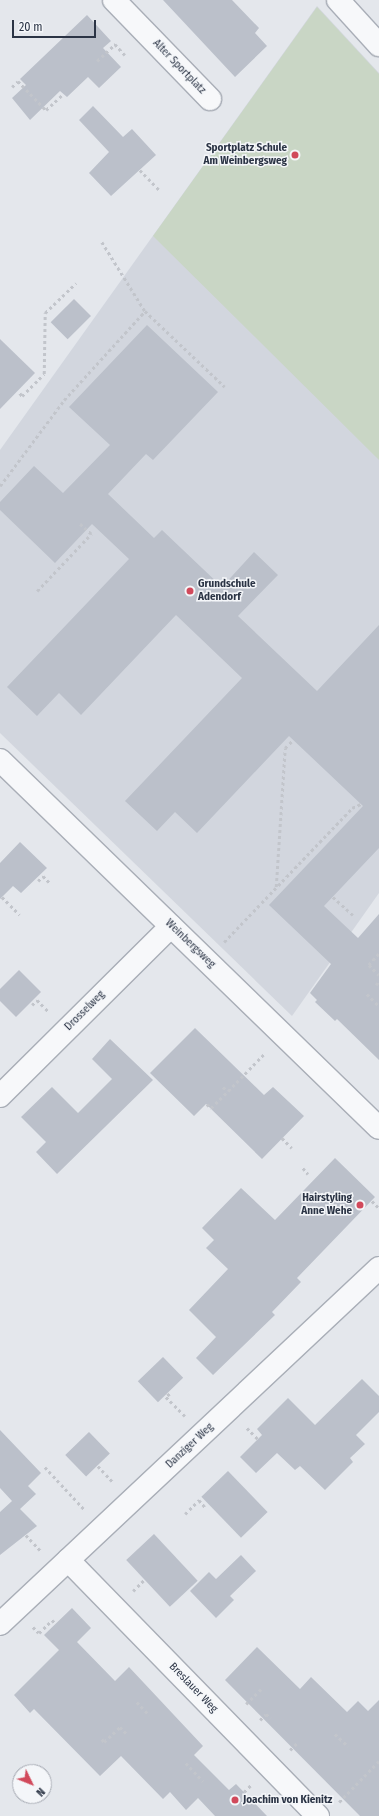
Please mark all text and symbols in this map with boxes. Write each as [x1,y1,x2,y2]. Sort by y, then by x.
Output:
scale bar [14,12,98,38]
text: 20 m [19,20,43,34]
street label: Alter Sportplatz [150,37,208,97]
place label: Sportplatz Schule Am Weinbergsweg [204,142,287,168]
marker: Sportplatz Schule Am Weinbergsweg [290,150,300,160]
place label: Grundschule Adendorf [198,578,256,604]
marker: Grundschule Adendorf [185,586,195,596]
street label: Weinbergsweg [162,917,218,971]
street label: Drosselweg [62,988,108,1034]
place label: Hairstyling Anne Wehe [301,1192,352,1218]
marker: Hairstyling Anne Wehe [355,1200,365,1210]
street label: Danziger Weg [163,1421,217,1471]
street label: Breslauer Weg [166,1660,220,1716]
north arrow [12,1764,52,1804]
text: N [33,1785,47,1799]
place label: Joachim von Kienitz [243,1793,332,1807]
marker: Joachim von Kienitz [230,1795,240,1805]

